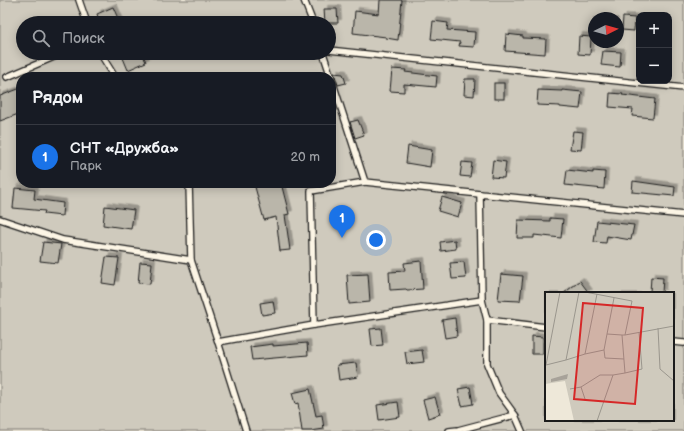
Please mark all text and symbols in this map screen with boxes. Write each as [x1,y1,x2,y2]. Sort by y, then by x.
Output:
north arrow [588,12,624,48]
map controls [636,12,672,84]
button: + [636,12,672,48]
search box [16,16,336,60]
icon: search [30,27,52,49]
text: Поиск [62,29,105,48]
button: − [636,48,672,84]
text: Рядом [32,88,83,108]
text: СНТ «Дружба» [70,139,179,158]
text: 1 [42,149,48,165]
text: 20 m [290,149,320,165]
text: Парк [70,158,102,174]
pin: 1 [329,205,355,238]
your location [366,230,386,250]
inset map [545,292,674,421]

